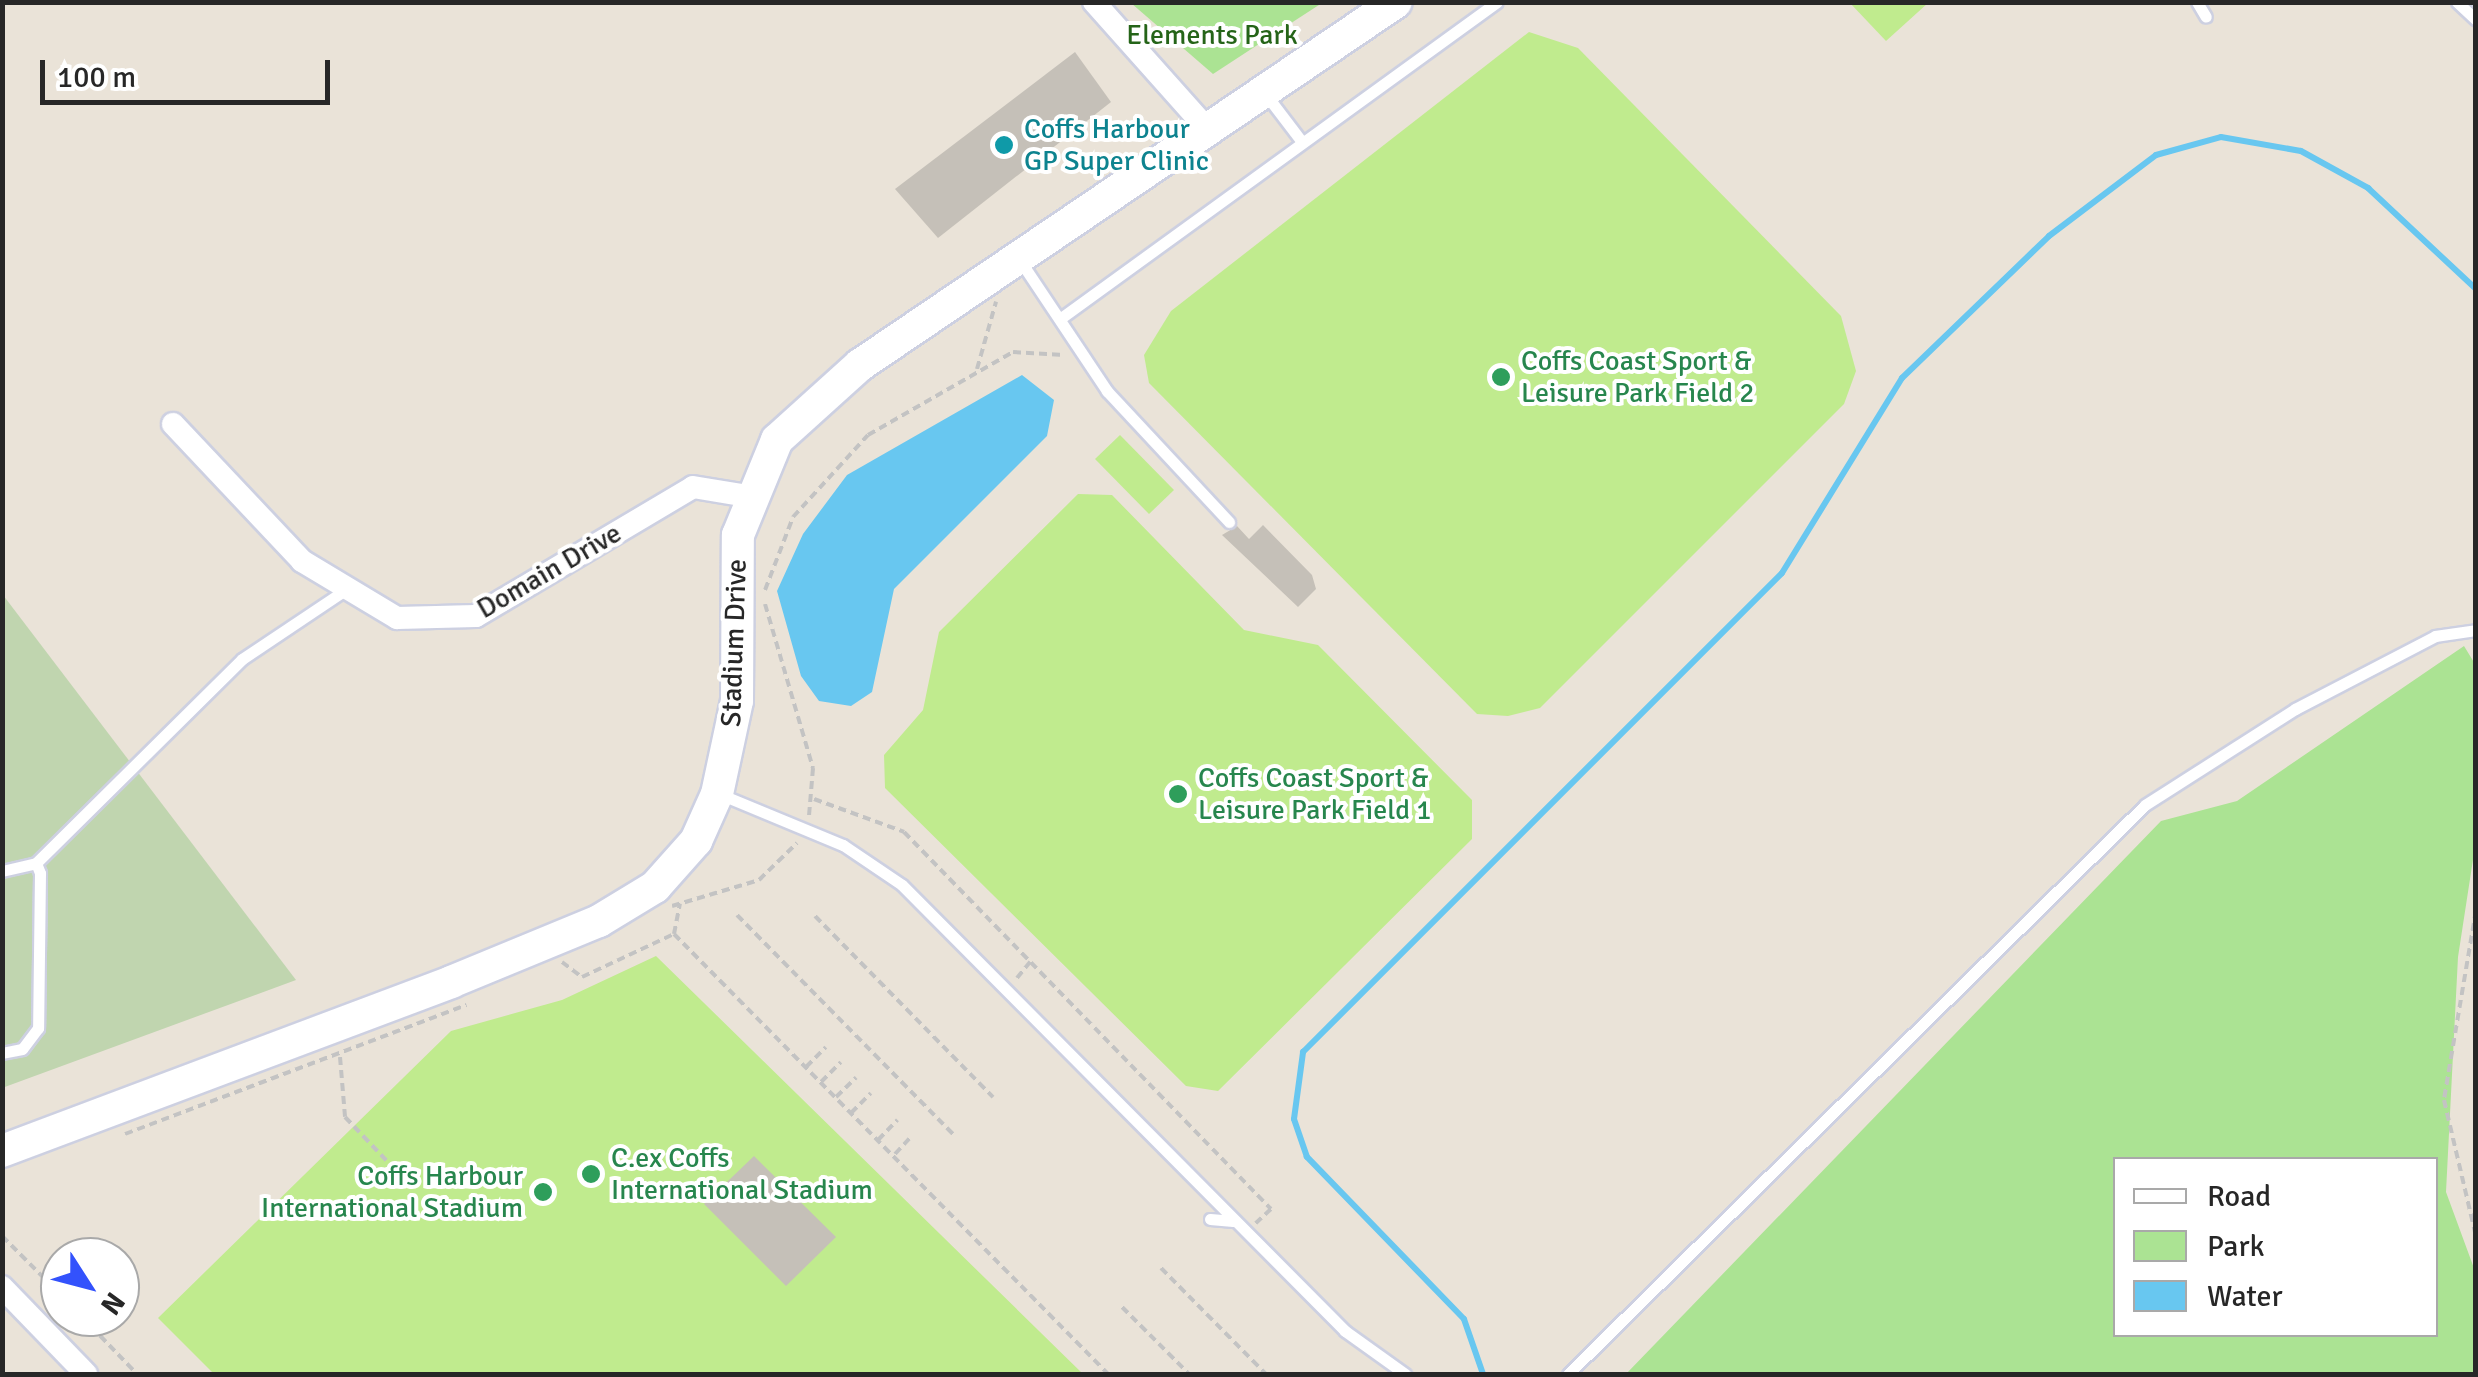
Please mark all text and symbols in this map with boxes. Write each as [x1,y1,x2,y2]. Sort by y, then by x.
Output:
park label: Elements Park [1126,18,1298,52]
scale bar [45,40,335,102]
text: 100 m [57,59,136,96]
place label: Coffs Harbour GP Super Clinic [1024,112,1209,178]
marker: Coffs Harbour GP Super Clinic [993,134,1015,156]
place label: Coffs Coast Sport & Leisure Park Field 2 [1521,344,1754,410]
marker: Coffs Coast Sport & Leisure Park Field 2 [1490,366,1512,388]
street label: Domain Drive [471,516,627,626]
street label: Stadium Drive [714,558,754,728]
place label: Coffs Coast Sport & Leisure Park Field 1 [1198,761,1431,827]
marker: Coffs Coast Sport & Leisure Park Field 1 [1167,783,1189,805]
place label: C.ex Coffs International Stadium [611,1141,873,1207]
legend [2113,1157,2438,1337]
place label: Coffs Harbour International Stadium [261,1159,523,1225]
marker: C.ex Coffs International Stadium [580,1163,602,1185]
text: Road [2207,1178,2271,1215]
marker: Coffs Harbour International Stadium [532,1181,554,1203]
text: Park [2207,1228,2265,1265]
north arrow [40,1237,140,1337]
text: Water [2207,1278,2283,1315]
text: N [93,1286,132,1321]

